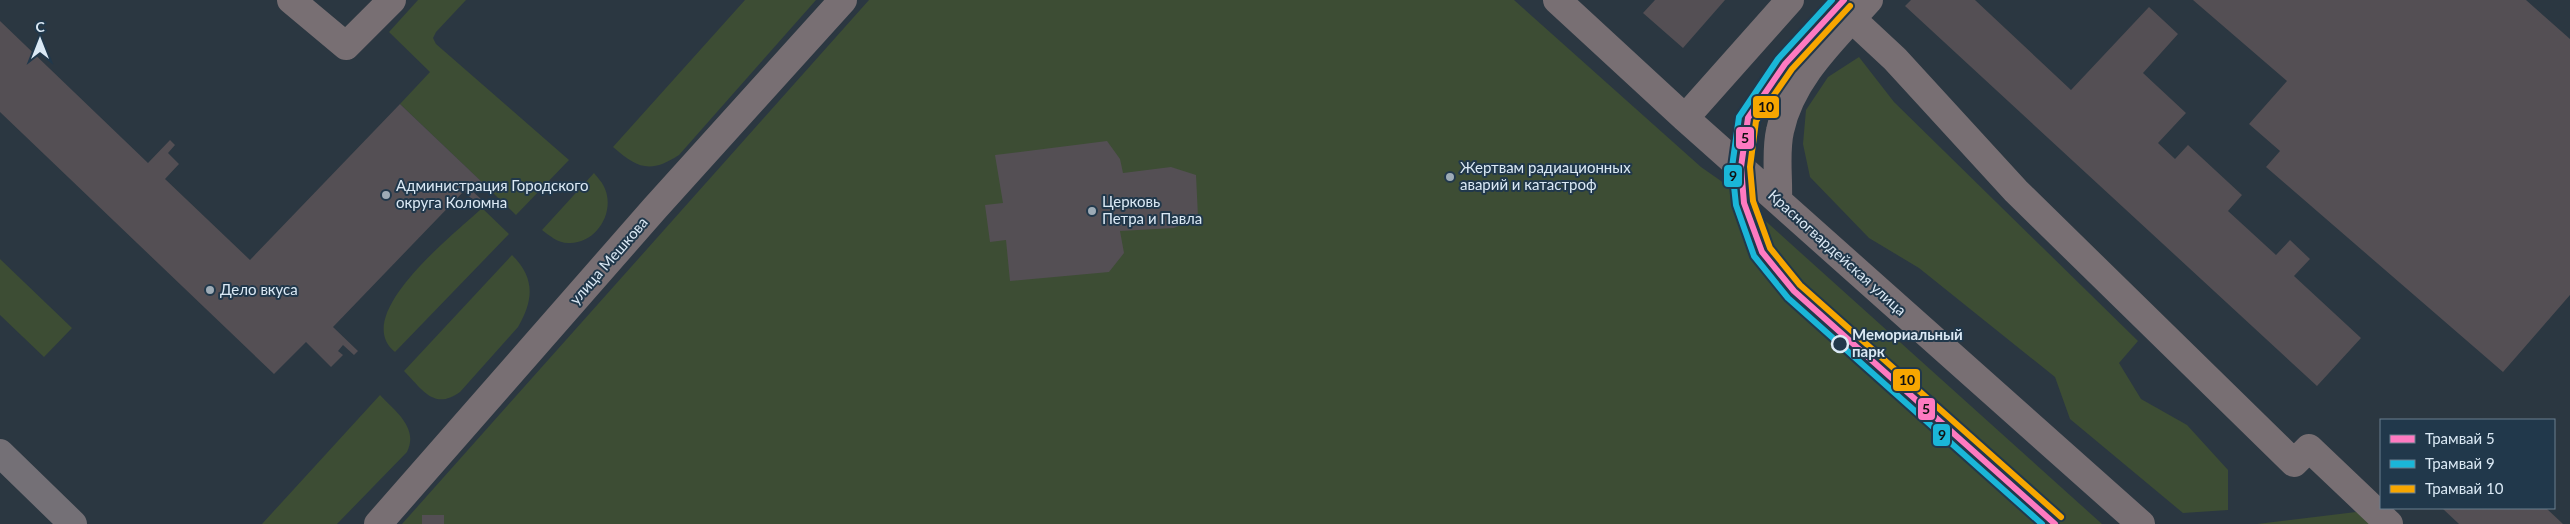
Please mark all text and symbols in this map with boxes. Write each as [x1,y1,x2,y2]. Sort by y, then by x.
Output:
north arrow [15,15,65,65]
text: С [35,18,45,35]
line badge: 10 [1752,95,1780,119]
text: 10 [1758,98,1774,115]
line badge: 5 [1735,126,1755,150]
text: 5 [1741,129,1749,146]
place label: Жертвам радиационных аварий и катастроф [1460,158,1631,193]
line badge: 9 [1723,164,1743,188]
text: 9 [1729,167,1737,184]
marker: Жертвам радиационных аварий и катастроф [1444,171,1456,183]
place label: Администрация Городского округа Коломна [396,176,589,211]
street label: Красногвардейская улица [1765,186,1910,319]
marker: Администрация Городского округа Коломна [380,189,392,201]
place label: Церковь Петра и Павла [1102,192,1202,227]
marker: Церковь Петра и Павла [1086,205,1098,217]
street label: улица Мешкова [565,213,651,308]
place label: Дело вкуса [220,280,298,298]
marker: Дело вкуса [204,284,216,296]
place label: Мемориальный парк [1852,325,1963,360]
marker: Мемориальный парк [1831,335,1849,353]
line badge: 10 [1892,368,1921,392]
text: 10 [1899,371,1915,388]
line badge: 5 [1917,397,1936,421]
text: 5 [1922,400,1930,417]
legend [2380,419,2555,509]
line badge: 9 [1932,423,1951,447]
text: 9 [1938,426,1946,443]
text: Трамвай 5 [2425,429,2495,447]
text: Трамвай 9 [2425,454,2495,472]
text: Трамвай 10 [2425,479,2504,497]

